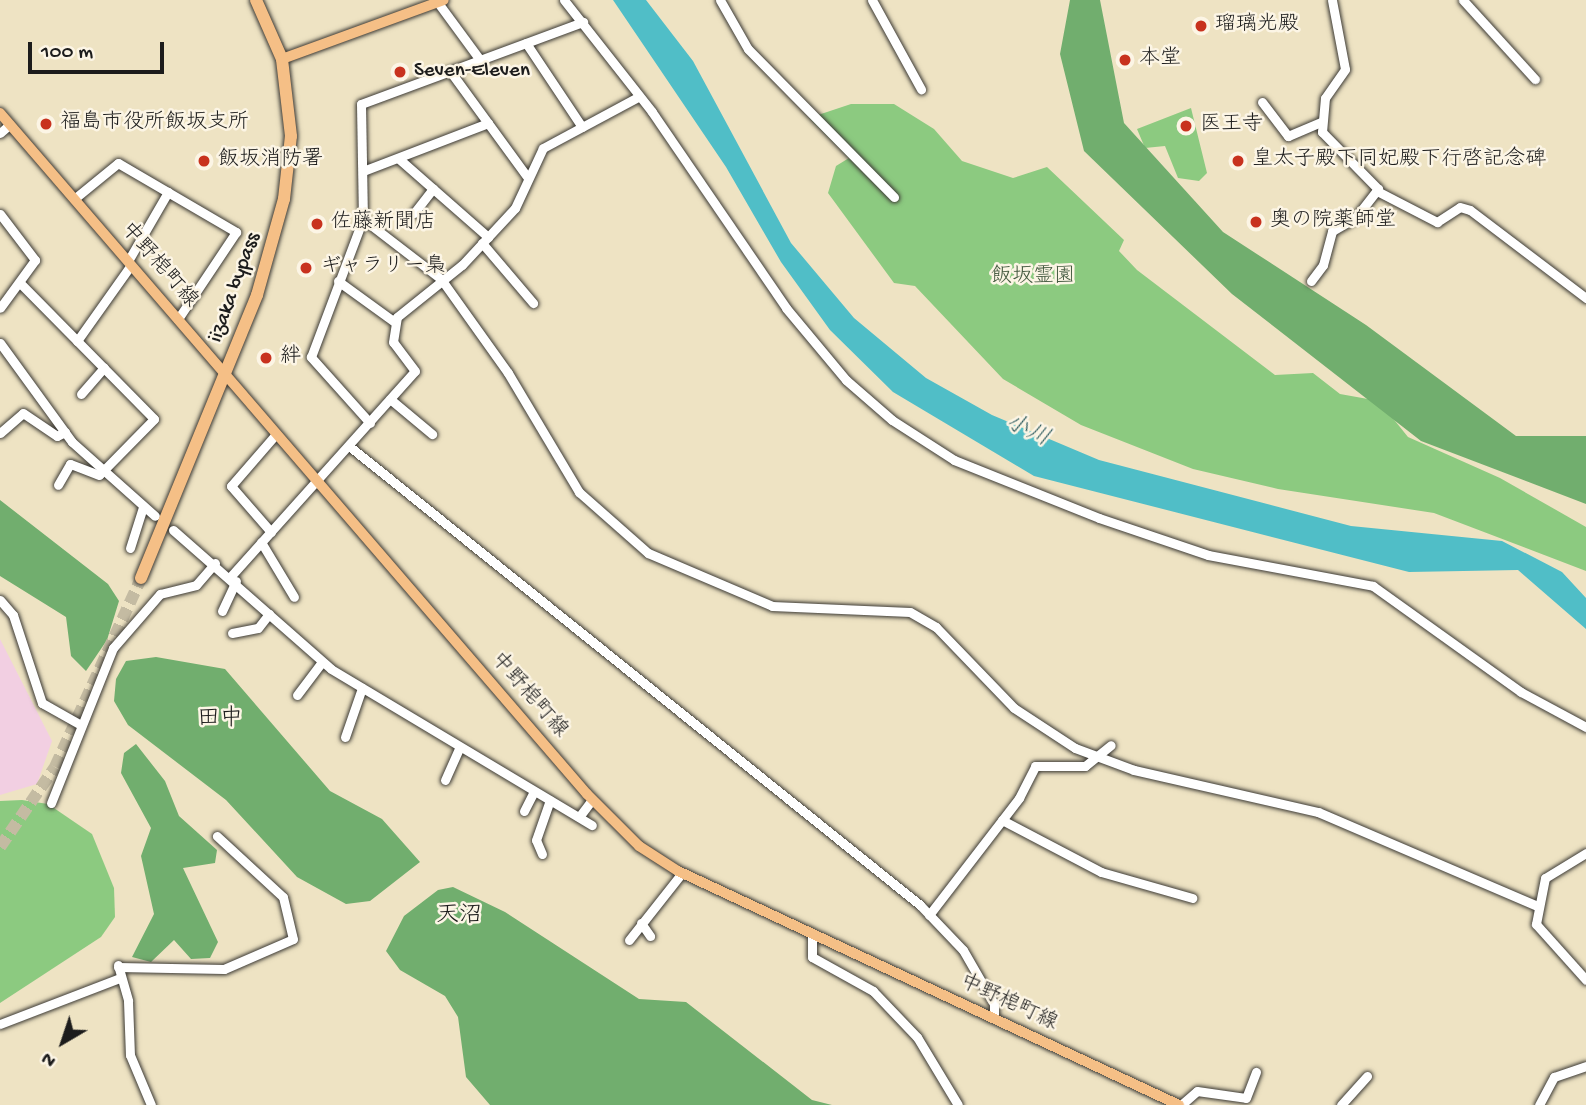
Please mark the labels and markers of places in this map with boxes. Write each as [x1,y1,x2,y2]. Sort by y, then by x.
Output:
place label: 瑠璃光殿 [1215,13,1299,39]
marker: 瑠璃光殿 [1193,18,1209,34]
place label: 本堂 [1139,47,1181,73]
marker: 本堂 [1117,52,1133,68]
place label: Seven-Eleven [414,59,530,85]
marker: Seven-Eleven [392,64,408,80]
place label: 福島市役所飯坂支所 [60,111,249,137]
place label: 医王寺 [1200,113,1263,139]
marker: 福島市役所飯坂支所 [38,116,54,132]
marker: 医王寺 [1178,118,1194,134]
place label: 飯坂消防署 [218,148,323,174]
place label: 皇太子殿下同妃殿下行啓記念碑 [1252,148,1546,174]
marker: 飯坂消防署 [196,153,212,169]
marker: 皇太子殿下同妃殿下行啓記念碑 [1230,153,1246,169]
place label: 奥の院薬師堂 [1270,209,1396,235]
place label: 佐藤新聞店 [331,211,436,237]
marker: 奥の院薬師堂 [1248,214,1264,230]
marker: 佐藤新聞店 [309,216,325,232]
place label: ギャラリー梟 [320,255,446,281]
marker: ギャラリー梟 [298,260,314,276]
place label: 絆 [280,345,301,371]
marker: 絆 [258,350,274,366]

